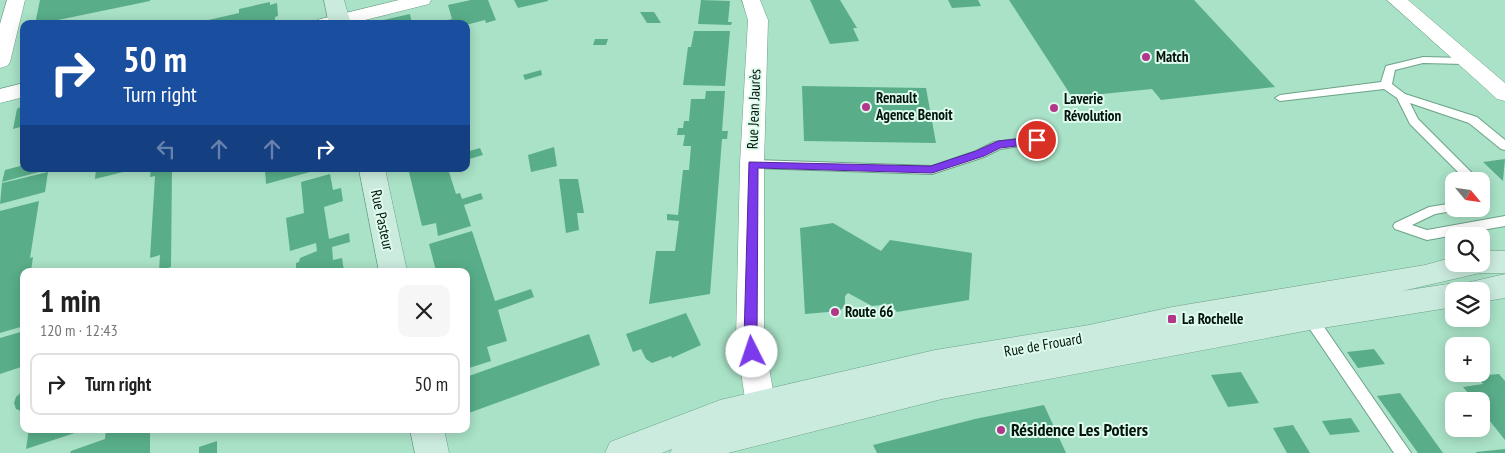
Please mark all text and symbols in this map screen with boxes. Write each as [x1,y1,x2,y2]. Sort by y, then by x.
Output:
text: 50 m [123,36,187,82]
icon: right [40,40,105,105]
place label: Match [1156,47,1189,66]
marker: Match [1140,51,1152,63]
street label: Rue Jean Jaurès [743,69,764,149]
text: Turn right [123,80,197,108]
place label: Renault Agence Benoit [875,88,953,124]
place label: Laverie Révolution [1064,89,1122,125]
marker: Renault Agence Benoit [860,101,872,113]
marker: Laverie Révolution [1048,102,1060,114]
pin [1016,119,1058,161]
icon: arrive [1023,126,1051,154]
icon: left [152,135,180,163]
icon: ahead [205,135,233,163]
icon: ahead [258,135,286,163]
icon: right [311,135,339,163]
north arrow [1445,172,1490,218]
map controls [1445,172,1490,437]
street label: Rue Pasteur [367,188,398,253]
button: search [1445,227,1490,272]
text: 1 min [40,281,101,320]
button: layers [1445,282,1490,327]
button: close [398,285,450,337]
place label: Route 66 [845,302,894,321]
marker: Route 66 [829,306,841,318]
place label: La Rochelle [1182,309,1243,328]
marker: La Rochelle [1166,313,1178,325]
text: 120 m · 12:43 [40,320,118,340]
position arrow [725,325,777,377]
street label: Rue de Frouard [1002,328,1083,361]
button: + [1445,337,1490,382]
icon: right [42,370,70,398]
text: Turn right [85,372,151,396]
text: 50 m [415,372,448,396]
button: − [1445,392,1490,437]
place label: Résidence Les Potiers [1011,418,1148,441]
marker: Résidence Les Potiers [995,424,1007,436]

